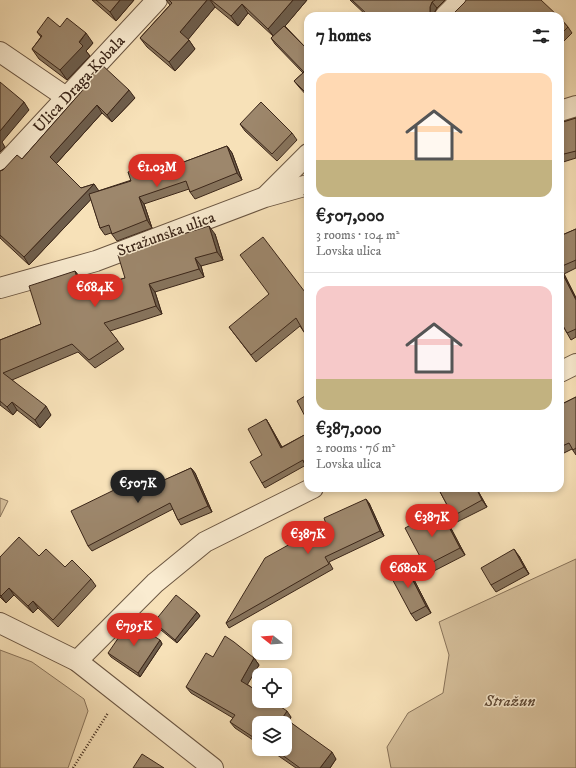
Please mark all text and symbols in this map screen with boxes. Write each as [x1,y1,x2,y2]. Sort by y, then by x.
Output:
text: 7 homes [316,25,371,47]
icon: filters [530,25,552,47]
street label: Ulica Draga Kobala [29,31,129,137]
icon: home [398,99,470,171]
pin: €1.03M [124,154,190,188]
text: €1.03M [137,159,177,175]
text: €507,000 [316,205,384,227]
street label: Stražunska ulica [114,207,218,261]
text: 3 rooms · 104 m² [316,227,399,243]
text: Lovska ulica [316,243,381,259]
pin: €684K [67,274,123,308]
text: €684K [76,279,114,295]
icon: home [398,312,470,384]
text: €387,000 [316,418,382,440]
text: 2 rooms · 76 m² [316,440,395,456]
text: Lovska ulica [316,456,381,472]
pin: €507K [110,470,166,504]
text: €507K [119,475,157,491]
pin: €387K [404,504,460,538]
text: €387K [415,509,449,525]
pin: €387K [280,521,336,555]
text: €387K [291,526,325,542]
pin: €680K [380,555,436,589]
text: €680K [389,560,427,576]
pin: €795K [106,613,162,647]
text: €795K [116,618,152,634]
north arrow [252,620,292,660]
map controls [252,620,292,756]
button: locate [252,668,292,708]
park label: Stražun [484,691,535,711]
button: layers [252,716,292,756]

